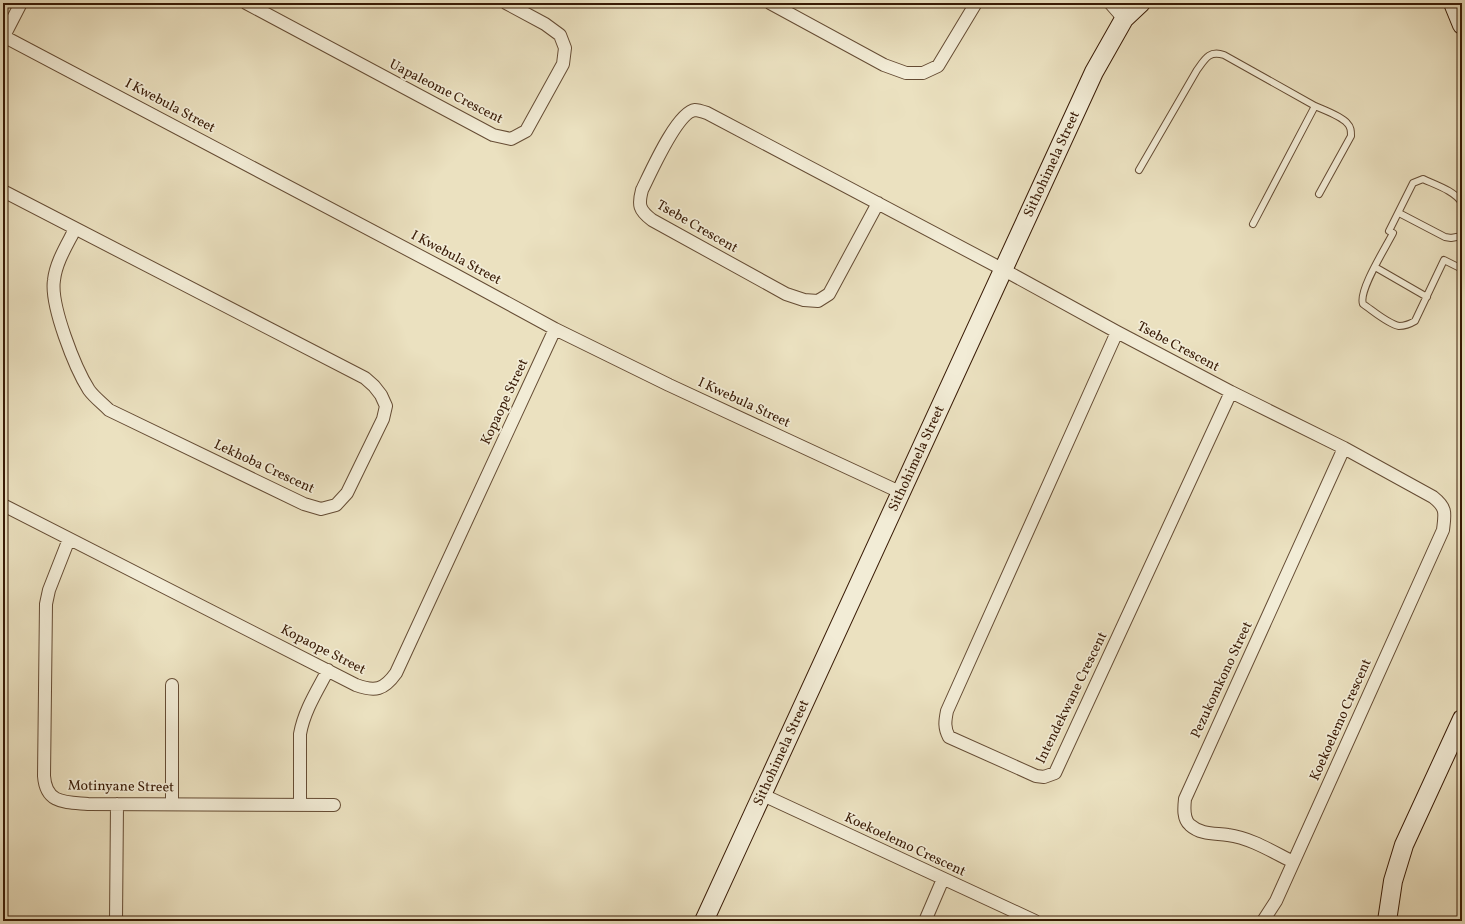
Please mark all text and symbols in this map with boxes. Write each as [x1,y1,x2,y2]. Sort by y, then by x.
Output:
street label: Uapaleome Crescent [386,55,506,129]
street label: I Kwebula Street [121,74,219,138]
street label: Sithohimela Street [1019,108,1084,220]
street label: Tsebe Crescent [653,196,741,258]
street label: I Kwebula Street [407,226,505,290]
street label: Tsebe Crescent [1133,317,1223,377]
street label: Kopaope Street [477,356,533,448]
street label: I Kwebula Street [695,373,793,433]
street label: Sithohimela Street [884,402,949,515]
street label: Lekhoba Crescent [211,435,317,499]
street label: Pezukomkono Street [1187,618,1257,741]
street label: Kopaope Street [277,620,369,680]
street label: Intendekwane Crescent [1032,629,1112,767]
street label: Koekoelemo Crescent [1306,656,1377,784]
street label: Sithohimela Street [749,697,814,809]
street label: Motinyane Street [68,777,174,797]
street label: Koekoelemo Crescent [841,809,969,881]

